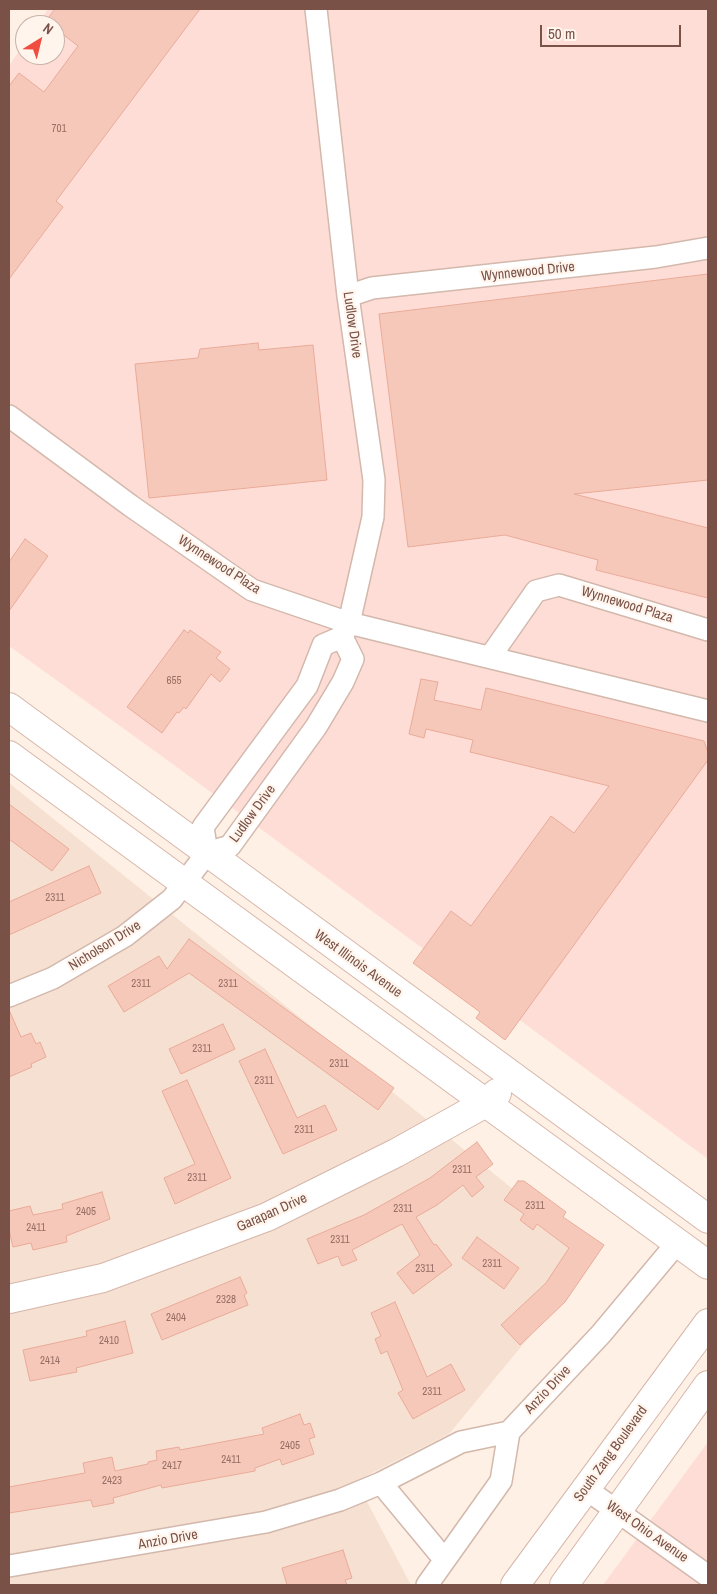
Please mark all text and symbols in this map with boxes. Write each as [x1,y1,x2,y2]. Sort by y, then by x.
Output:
north arrow [15,15,65,65]
scale bar [542,15,683,47]
text: N [40,19,57,38]
text: 50 m [548,23,575,44]
house number: 701 [51,122,67,136]
street label: Wynnewood Drive [481,259,575,285]
street label: Ludlow Drive [339,291,365,359]
street label: Wynnewood Plaza [175,532,263,598]
street label: Wynnewood Plaza [579,583,675,627]
house number: 655 [166,674,182,688]
street label: Ludlow Drive [227,782,279,846]
house number: 2311 [45,891,65,905]
street label: Nicholson Drive [66,917,144,975]
street label: West Illinois Avenue [311,927,405,1001]
house number: 2311 [131,977,151,991]
house number: 2311 [218,977,238,991]
house number: 2311 [192,1042,212,1056]
house number: 2311 [329,1057,349,1071]
house number: 2311 [254,1074,274,1088]
house number: 2311 [294,1123,314,1137]
house number: 2311 [452,1163,472,1177]
house number: 2311 [187,1171,207,1185]
street label: Garapan Drive [234,1190,310,1236]
house number: 2311 [525,1199,545,1213]
house number: 2311 [393,1202,413,1216]
house number: 2405 [76,1205,96,1219]
house number: 2411 [26,1221,46,1235]
house number: 2311 [330,1233,350,1247]
house number: 2311 [482,1257,502,1271]
house number: 2311 [415,1262,435,1276]
house number: 2328 [216,1293,236,1307]
house number: 2404 [166,1311,186,1325]
house number: 2410 [99,1334,119,1348]
house number: 2414 [40,1354,60,1368]
street label: Anzio Drive [521,1362,575,1418]
house number: 2311 [422,1385,442,1399]
street label: South Zang Boulevard [571,1403,651,1505]
house number: 2405 [280,1439,300,1453]
house number: 2411 [221,1453,241,1467]
house number: 2417 [162,1459,182,1473]
house number: 2423 [102,1474,122,1488]
street label: West Ohio Avenue [603,1498,691,1566]
street label: Anzio Drive [137,1527,199,1553]

